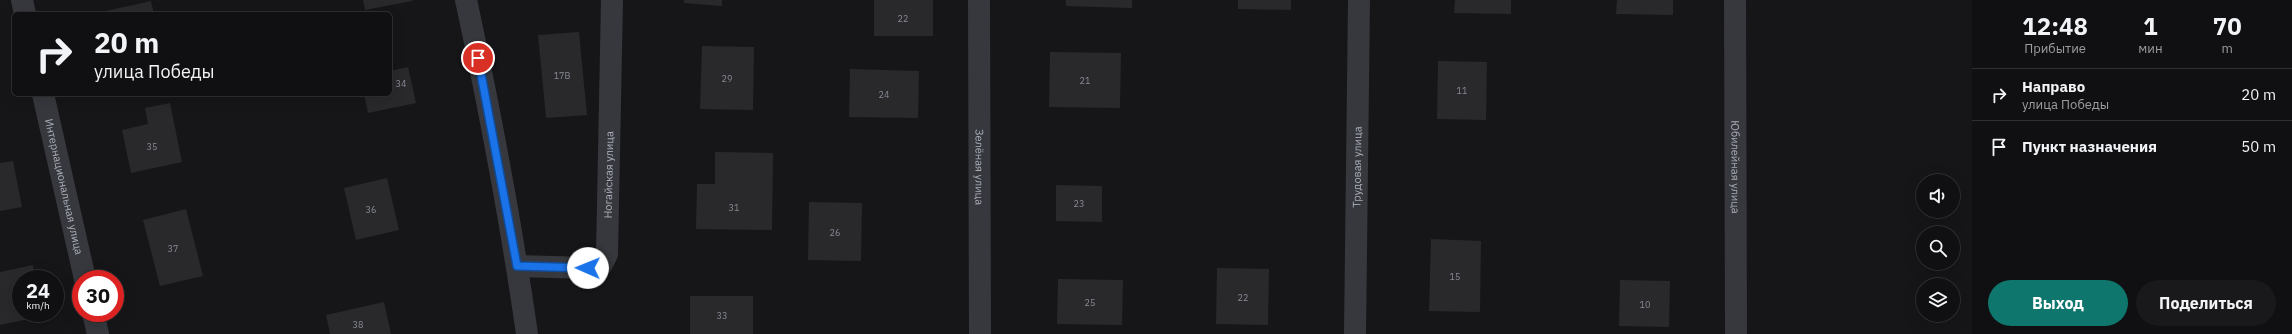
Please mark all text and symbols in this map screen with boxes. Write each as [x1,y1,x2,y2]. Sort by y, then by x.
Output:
text: 12:48 [2022,10,2088,42]
text: 1 [2143,10,2158,42]
text: 70 [2213,10,2242,42]
house number: 22 [898,13,908,24]
text: 20 m [94,24,159,61]
icon: right [28,28,80,80]
text: Прибытие [2024,40,2086,57]
text: мин [2138,40,2163,57]
text: m [2222,40,2233,57]
pin [461,41,495,75]
icon: arrive [467,47,489,69]
text: улица Победы [94,60,215,83]
house number: 17В [554,70,570,81]
house number: 29 [722,73,732,84]
house number: 21 [1080,75,1090,86]
text: Направо [2022,77,2085,96]
house number: 34 [396,78,406,89]
icon: right [1988,84,2010,106]
house number: 11 [1457,85,1467,96]
text: 20 m [2241,85,2276,104]
house number: 24 [879,89,889,100]
text: улица Победы [2022,96,2109,113]
street label: Интернациональная улица [42,117,86,256]
street label: Юбилейная улица [1728,120,1743,214]
street label: Трудовая улица [1350,126,1364,208]
street label: Зелёная улица [972,129,987,205]
street label: Ногайская улица [601,131,616,219]
icon: arrive [1988,136,2010,158]
text: Пункт назначения [2022,137,2157,156]
text: 50 m [2241,137,2276,156]
house number: 35 [147,141,157,152]
map controls [1916,174,1960,322]
button: sound [1916,174,1960,218]
house number: 23 [1074,198,1084,209]
house number: 31 [729,202,739,213]
house number: 36 [366,204,376,215]
button: search [1916,226,1960,270]
house number: 26 [830,227,840,238]
house number: 37 [168,243,178,254]
position arrow [567,247,609,289]
speed limit sign: 30 [72,270,124,322]
house number: 15 [1450,271,1460,282]
text: 24 [26,277,50,304]
button: layers [1916,278,1960,322]
button: Выход [1988,280,2128,326]
button: Поделиться [2136,280,2276,326]
house number: 22 [1238,292,1248,303]
house number: 25 [1085,297,1095,308]
text: km/h [26,299,50,312]
house number: 10 [1640,299,1650,310]
house number: 33 [717,310,727,321]
house number: 38 [353,319,363,330]

